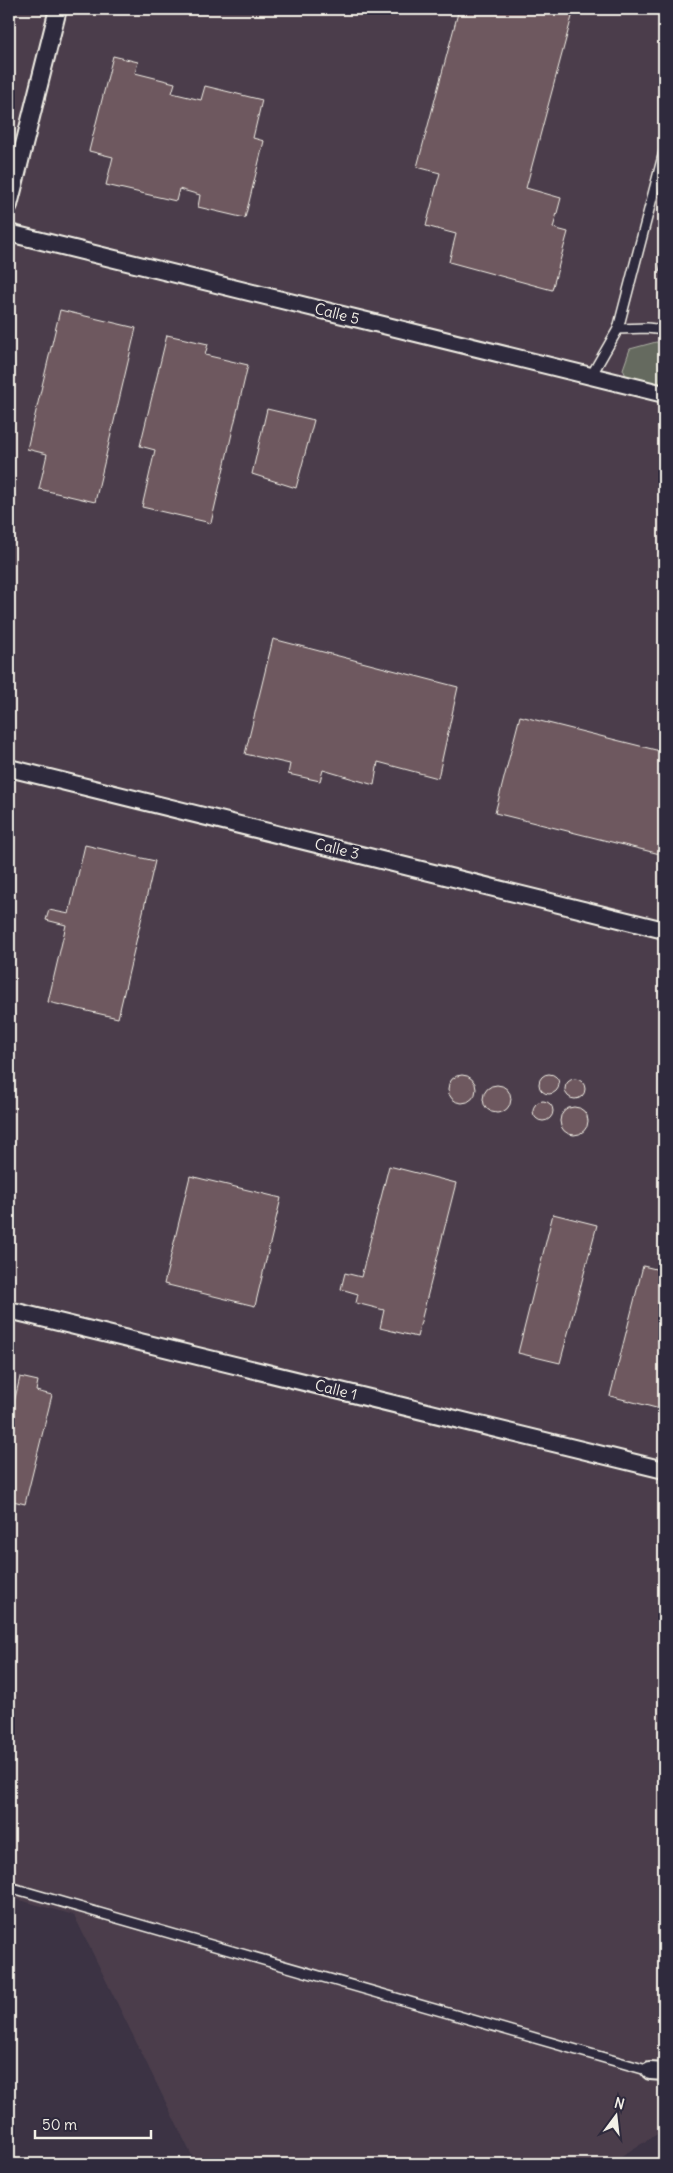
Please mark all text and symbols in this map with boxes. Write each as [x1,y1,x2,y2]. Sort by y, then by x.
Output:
street label: Calle 5 [313,299,361,328]
street label: Calle 3 [313,834,361,863]
street label: Calle 1 [313,1375,359,1404]
north arrow [590,2090,640,2140]
text: N [612,2093,626,2113]
scale bar [35,2108,151,2140]
text: 50 m [42,2115,77,2134]

